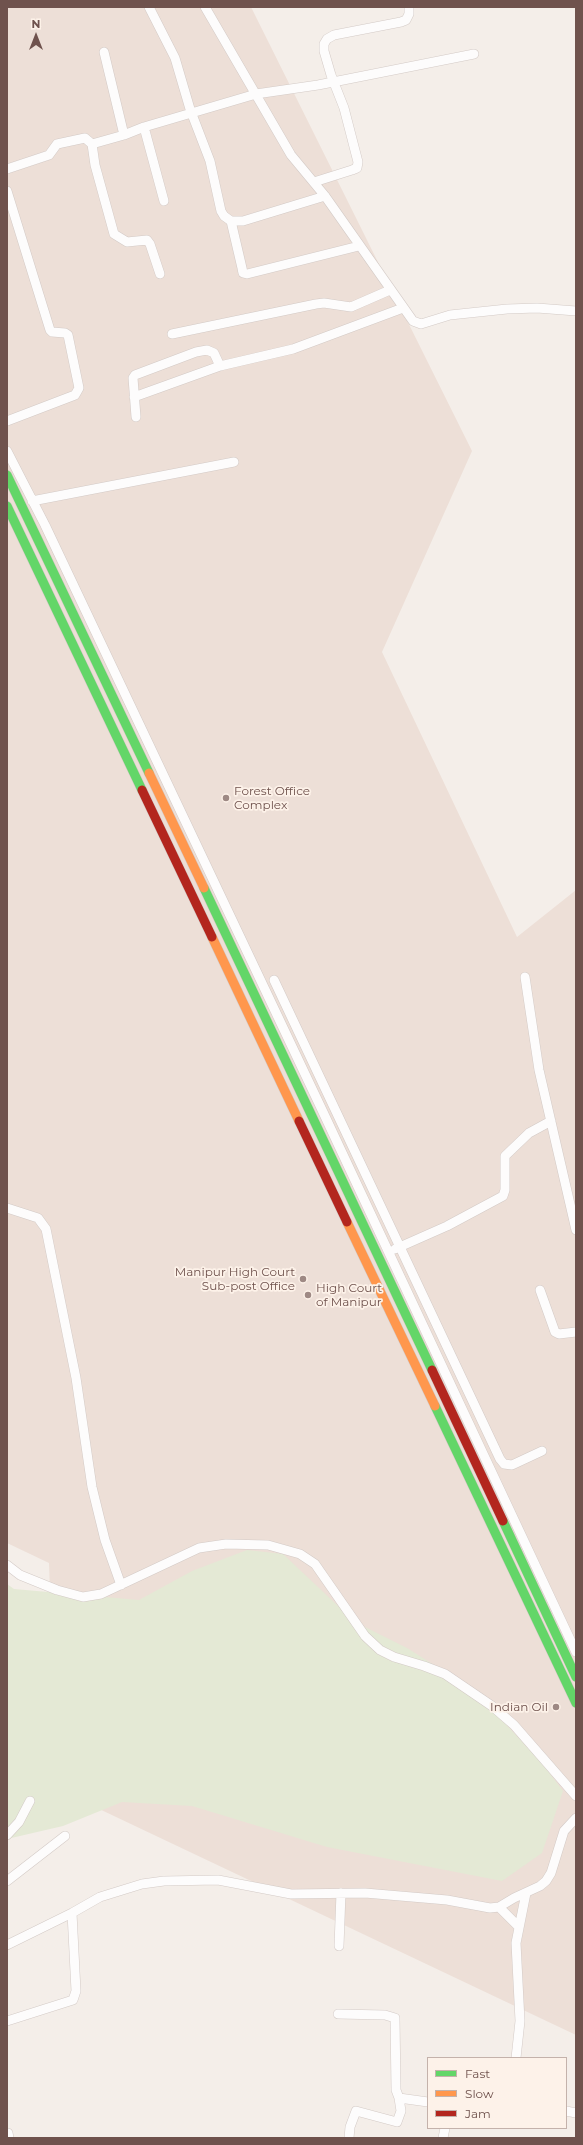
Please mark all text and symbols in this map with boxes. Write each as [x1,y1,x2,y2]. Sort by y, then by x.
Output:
north arrow [16,16,56,56]
text: N [32,17,40,31]
place label: Forest Office Complex [234,784,310,812]
marker: Forest Office Complex [221,793,231,803]
place label: Manipur High Court Sub-post Office [175,1265,295,1293]
marker: Manipur High Court Sub-post Office [298,1274,308,1284]
place label: High Court of Manipur [316,1281,382,1309]
marker: High Court of Manipur [303,1290,313,1300]
place label: Indian Oil [490,1700,548,1714]
marker: Indian Oil [551,1702,561,1712]
legend [427,2057,567,2129]
text: Fast [465,2066,490,2081]
text: Slow [465,2086,494,2101]
text: Jam [465,2106,491,2121]

